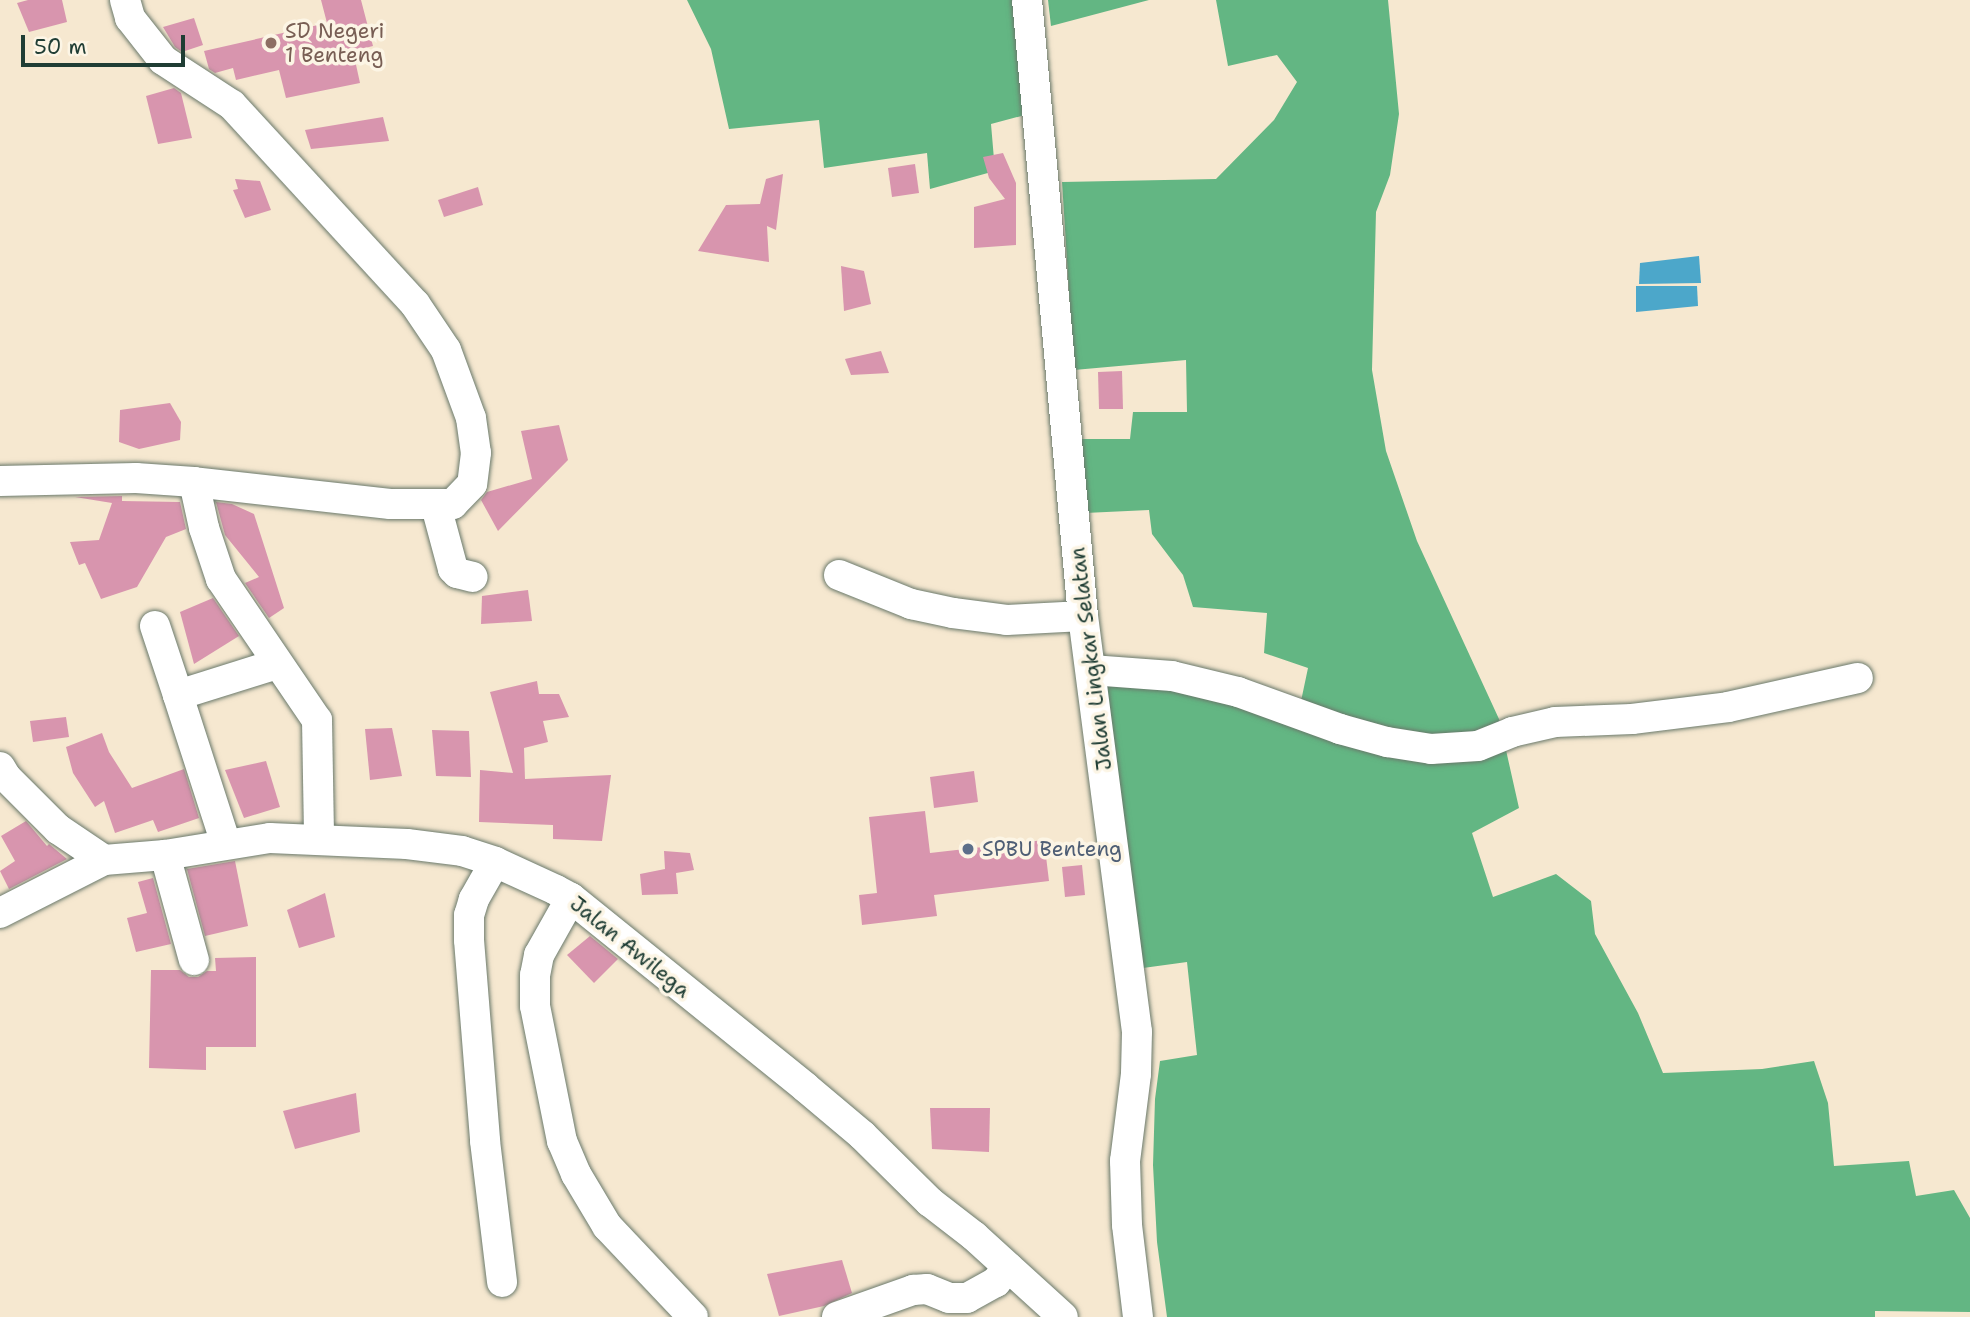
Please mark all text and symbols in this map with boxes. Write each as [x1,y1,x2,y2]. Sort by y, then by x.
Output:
place label: SD Negeri 1 Benteng [285,18,384,68]
scale bar [24,21,189,65]
text: 50 m [34,33,87,61]
marker: SD Negeri 1 Benteng [263,35,279,51]
street label: Jalan Lingkar Selatan [1065,546,1117,772]
place label: SPBU Benteng [982,836,1122,862]
marker: SPBU Benteng [960,841,976,857]
street label: Jalan Awilega [565,891,695,1003]

